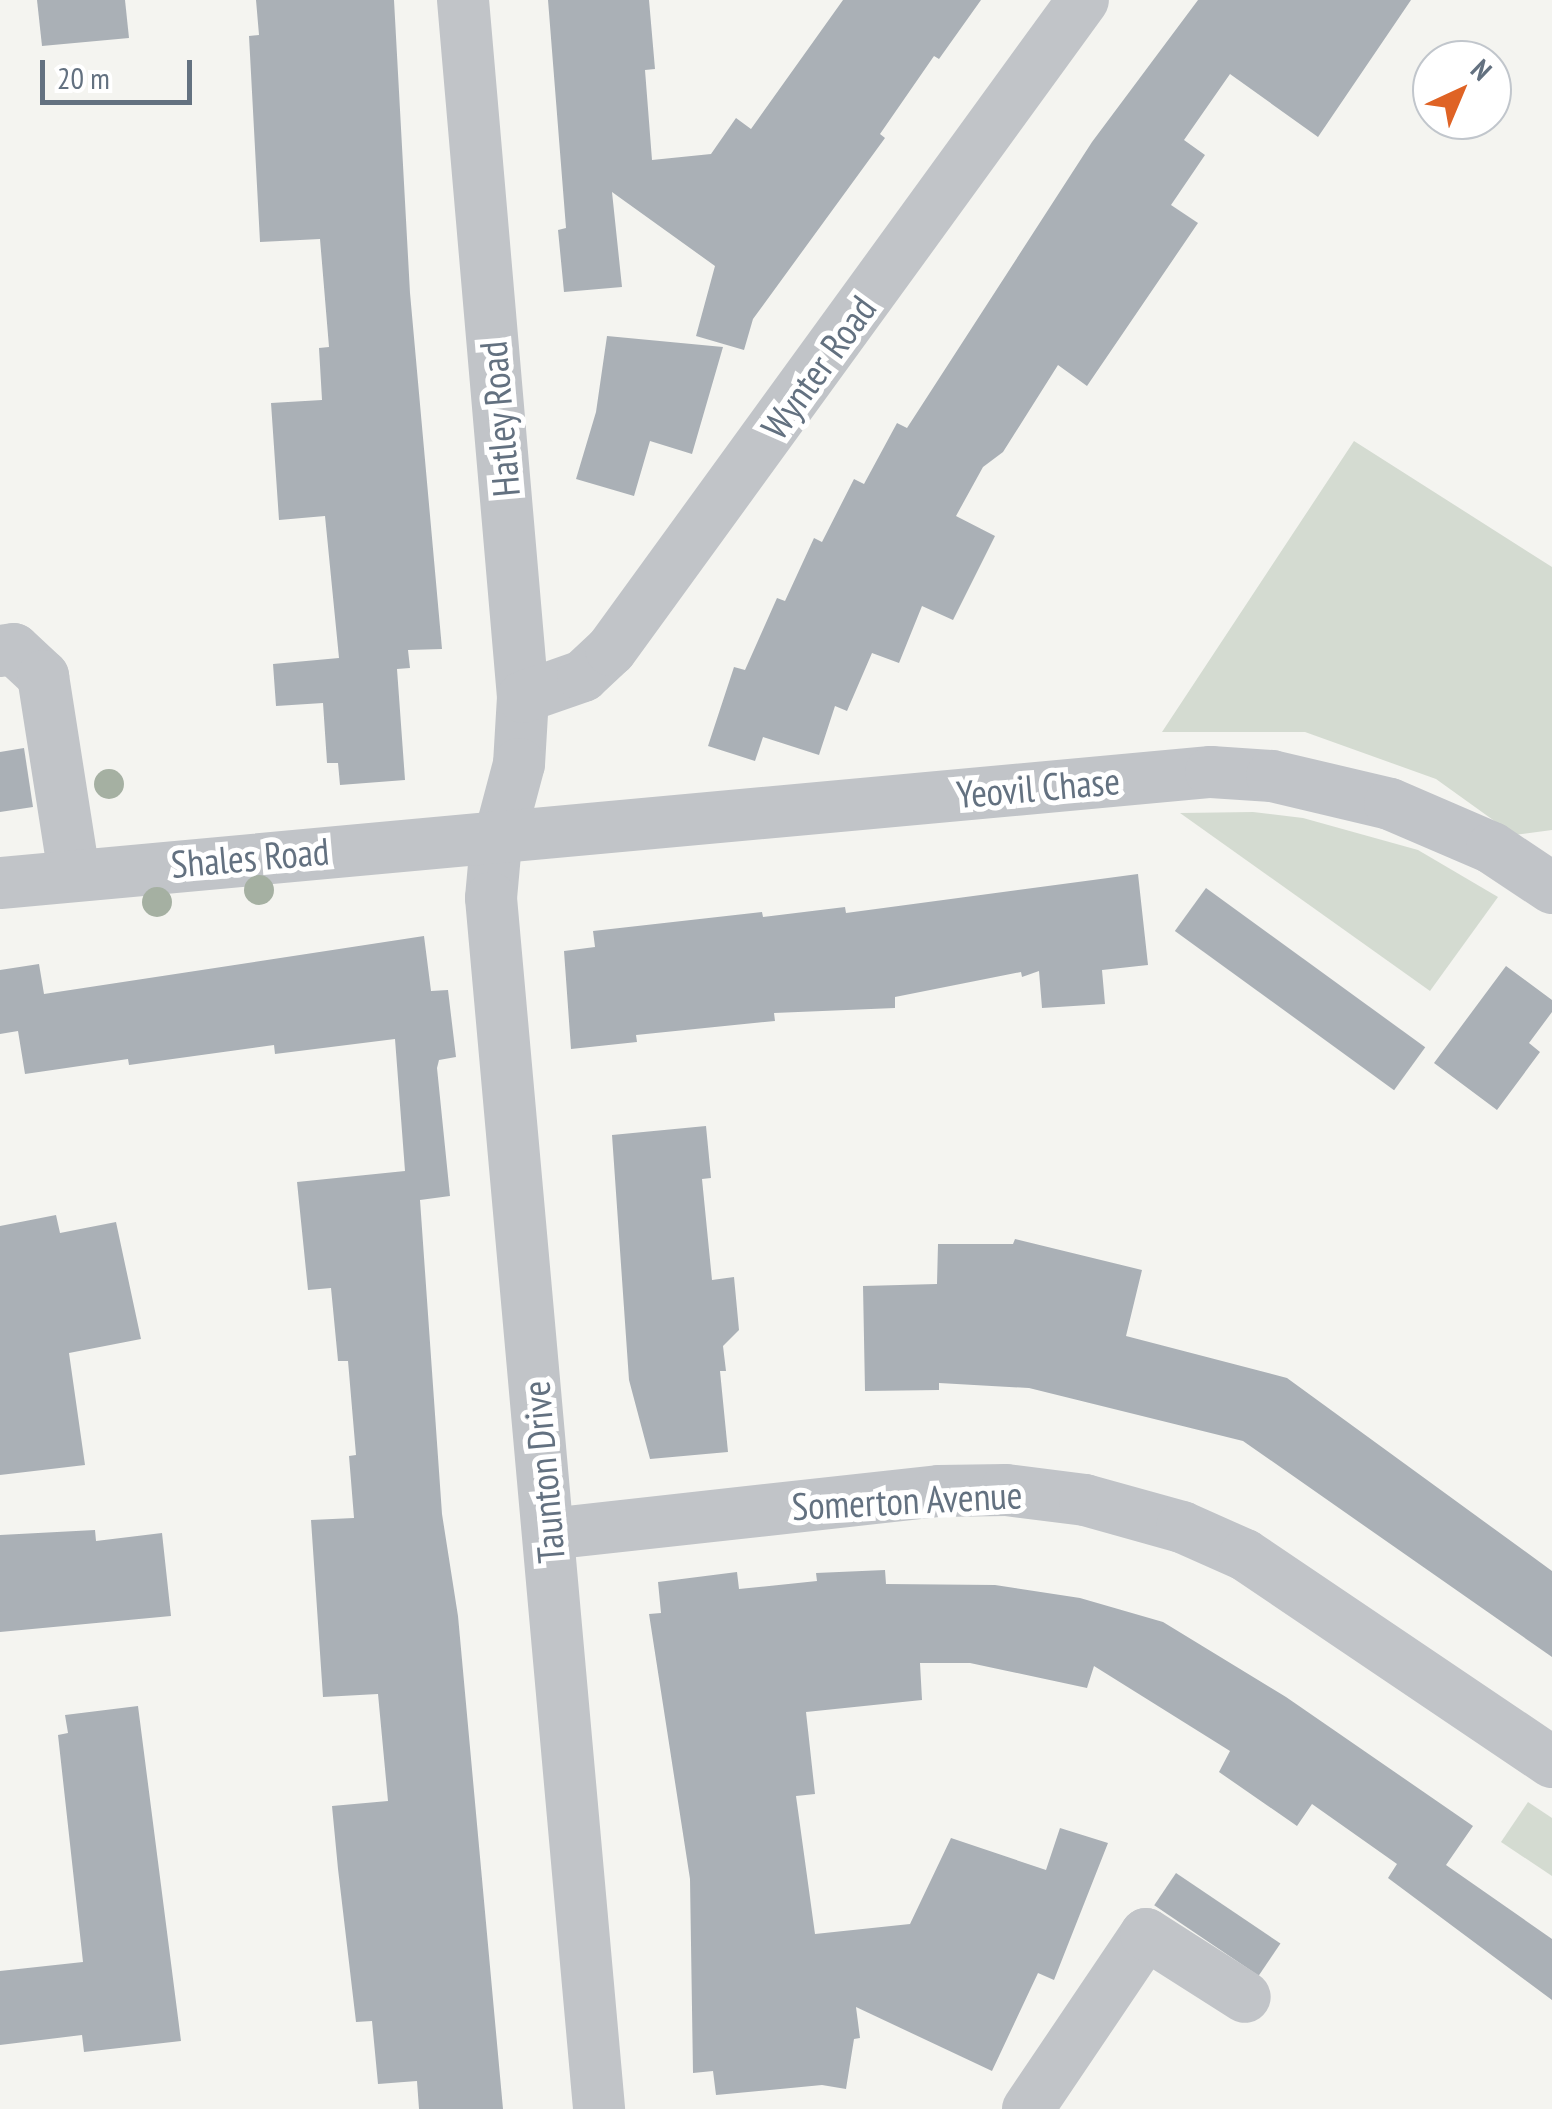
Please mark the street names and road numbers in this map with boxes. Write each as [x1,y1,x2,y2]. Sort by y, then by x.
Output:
street label: Wynter Road [751,287,885,447]
street label: Hatley Road [469,339,529,499]
street label: Yeovil Chase [954,757,1122,817]
street label: Shales Road [169,827,331,887]
street label: Taunton Drive [512,1379,574,1565]
street label: Somerton Avenue [790,1471,1024,1529]

